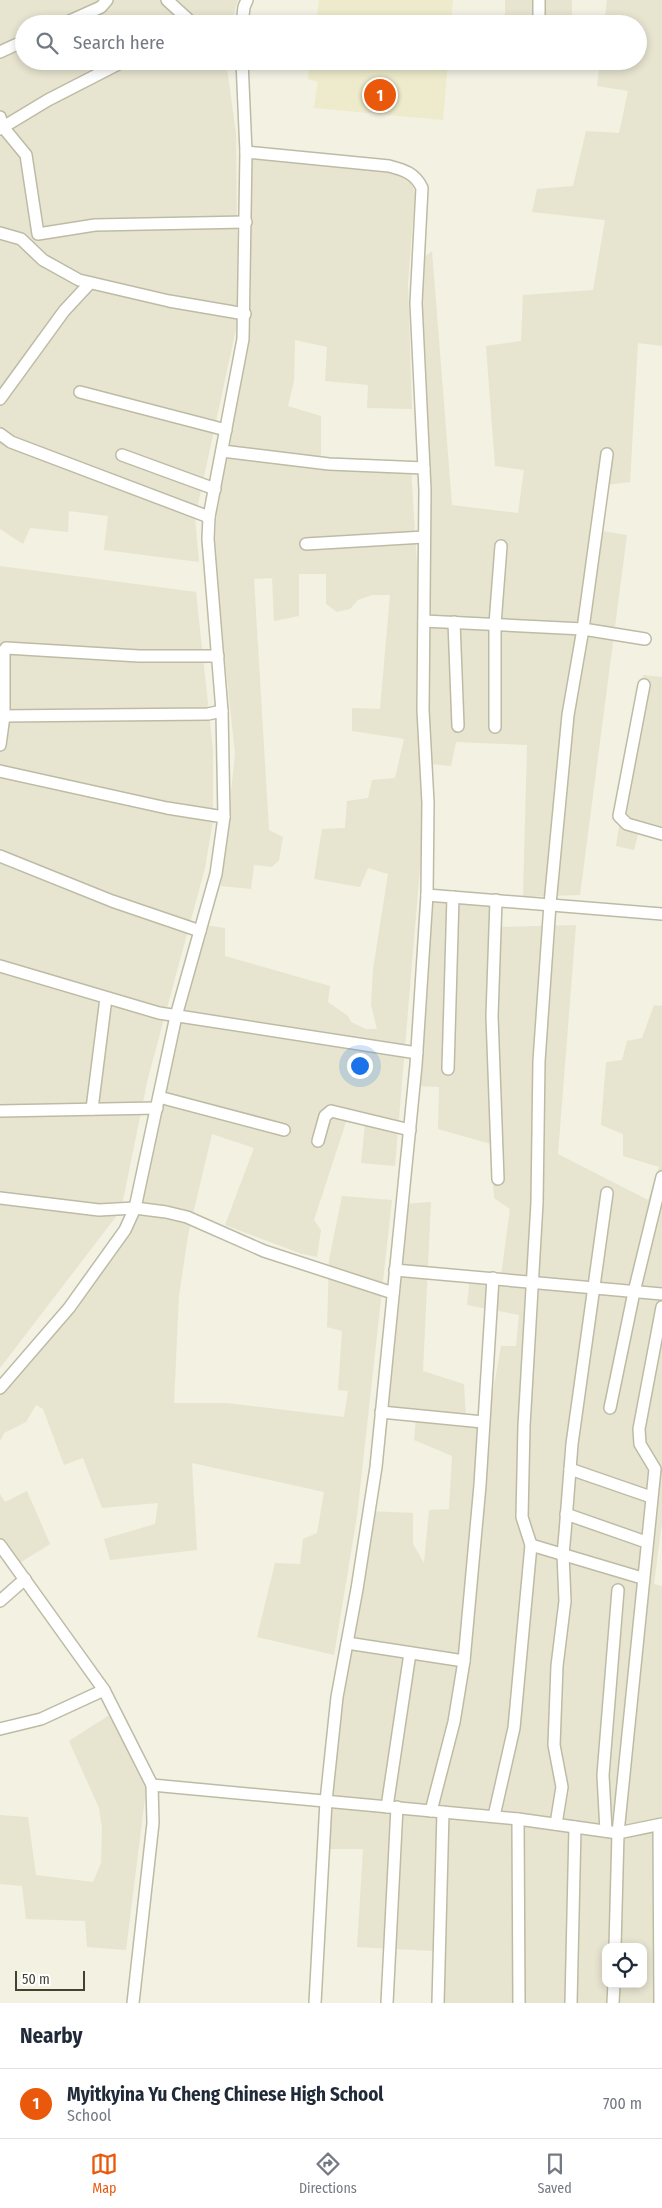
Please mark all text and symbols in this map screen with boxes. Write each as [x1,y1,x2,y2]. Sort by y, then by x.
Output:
search box [15,15,647,70]
icon: search [33,29,61,57]
text: Search here [73,31,165,54]
pin: 1 [364,76,396,114]
your location [347,1053,373,1079]
map controls [602,1943,647,1988]
button: locate [602,1943,647,1988]
scale bar [15,1968,85,1991]
text: 50 m [22,1971,50,1988]
text: Nearby [20,2023,82,2049]
text: Myitkyina Yu Cheng Chinese High School [67,2083,384,2106]
text: 1 [33,2094,39,2113]
text: 700 m [603,2094,642,2113]
text: School [67,2106,111,2125]
tab: Map [90,2150,118,2197]
tab: Directions [299,2150,357,2197]
tab: Saved [537,2150,572,2197]

